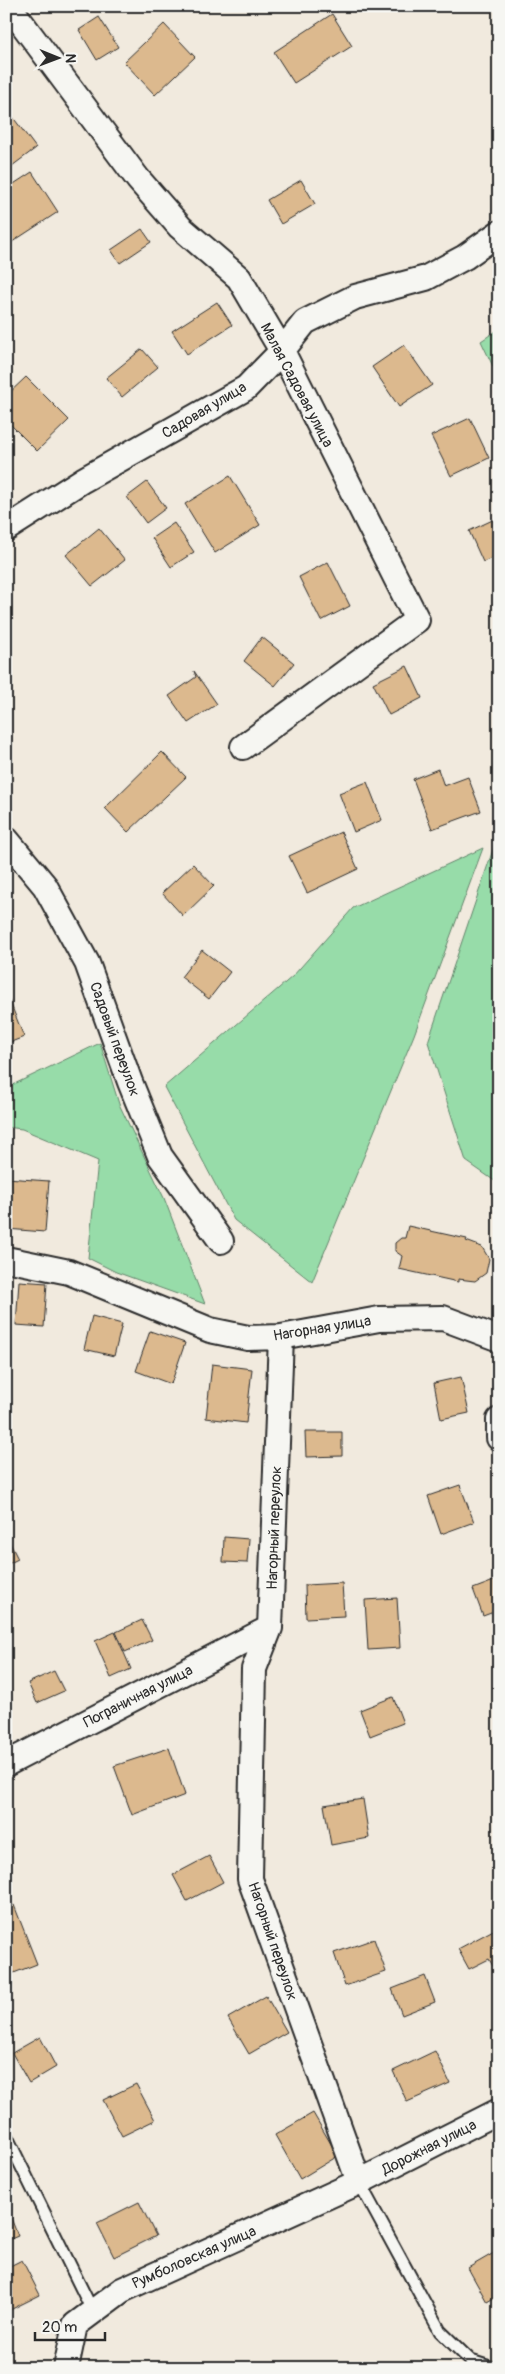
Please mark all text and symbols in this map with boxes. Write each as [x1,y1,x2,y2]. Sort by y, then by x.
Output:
north arrow [32,32,82,82]
text: N [62,53,79,63]
street label: Малая Садовая улица [256,320,337,451]
street label: Садовая улица [159,378,250,443]
street label: Садовый переулок [85,979,144,1099]
street label: Нагорная улица [272,1311,372,1346]
street label: Нагорный переулок [263,1466,286,1590]
street label: Пограничная улица [80,1661,196,1732]
street label: Нагорный переулок [243,1879,302,2003]
street label: Дорожная улица [378,2115,480,2180]
street label: Румболовская улица [129,2222,259,2293]
scale bar [35,2309,105,2341]
text: 20 m [42,2318,77,2337]

